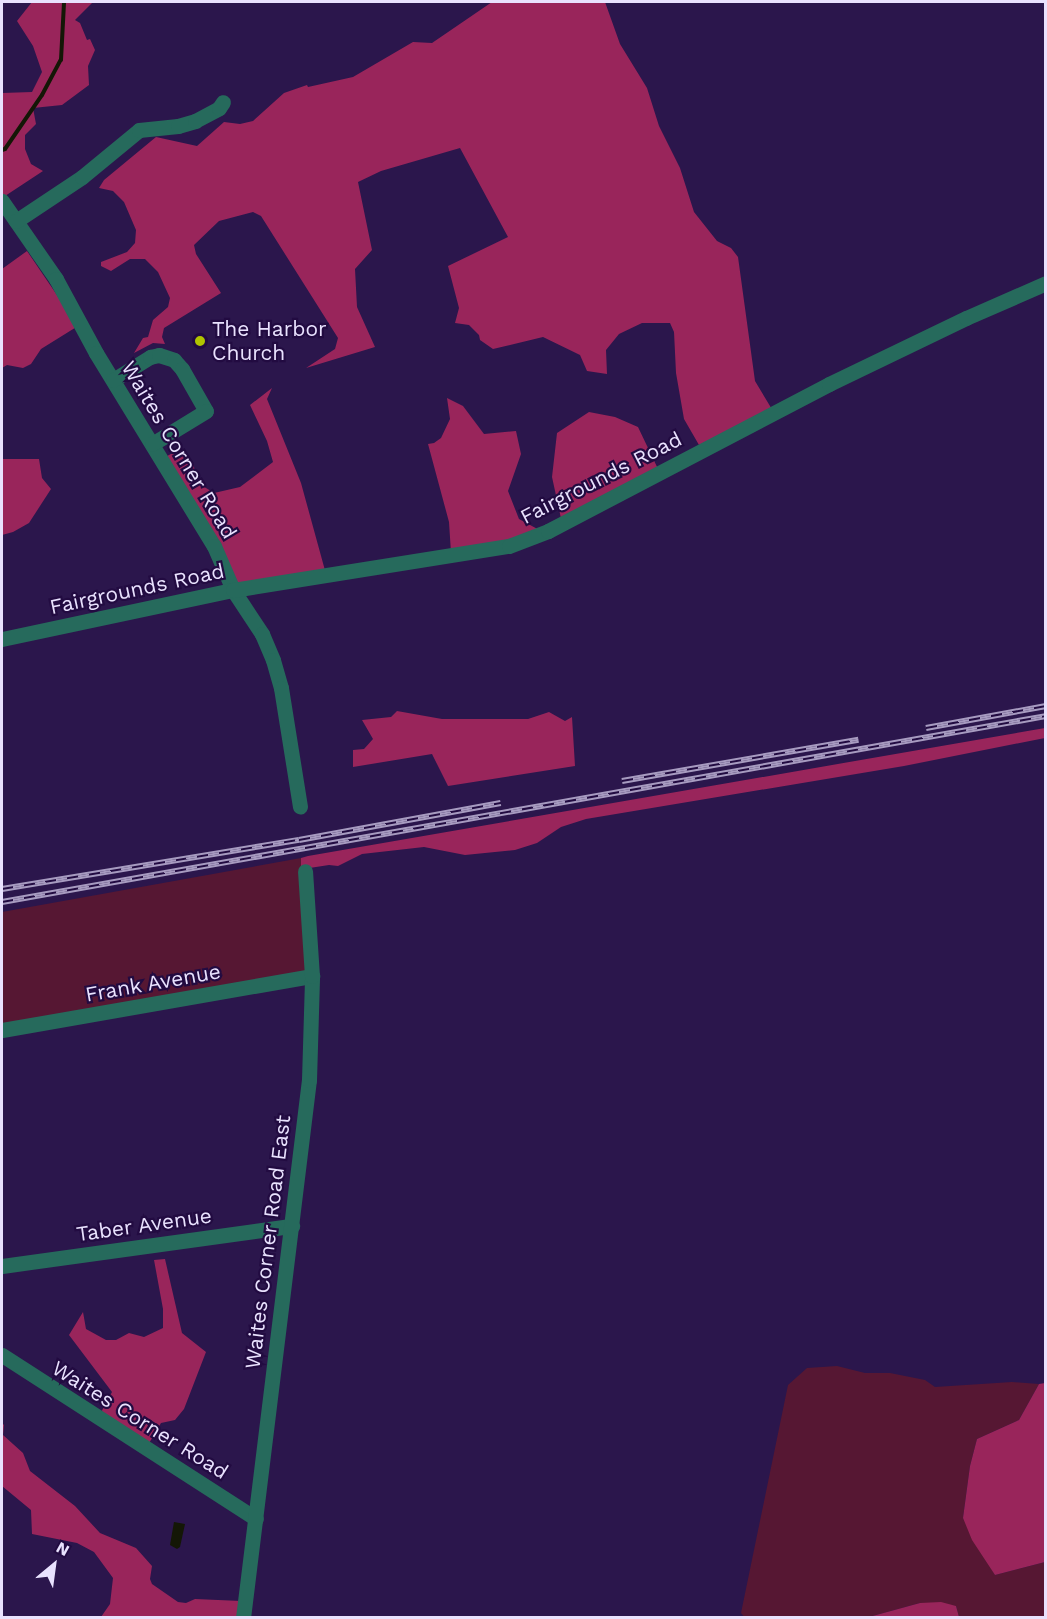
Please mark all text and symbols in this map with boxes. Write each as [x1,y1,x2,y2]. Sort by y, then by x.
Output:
place label: The Harbor Church [212,316,327,366]
marker: The Harbor Church [193,334,207,348]
street label: Waites Corner Road [116,356,242,544]
street label: Fairgrounds Road [516,426,686,530]
street label: Fairgrounds Road [47,558,227,620]
street label: Frank Avenue [83,959,223,1007]
street label: Waites Corner Road East [240,1113,296,1371]
street label: Taber Avenue [74,1203,214,1247]
street label: Waites Corner Road [47,1355,233,1485]
north arrow [24,1535,84,1595]
text: N [53,1538,73,1560]

